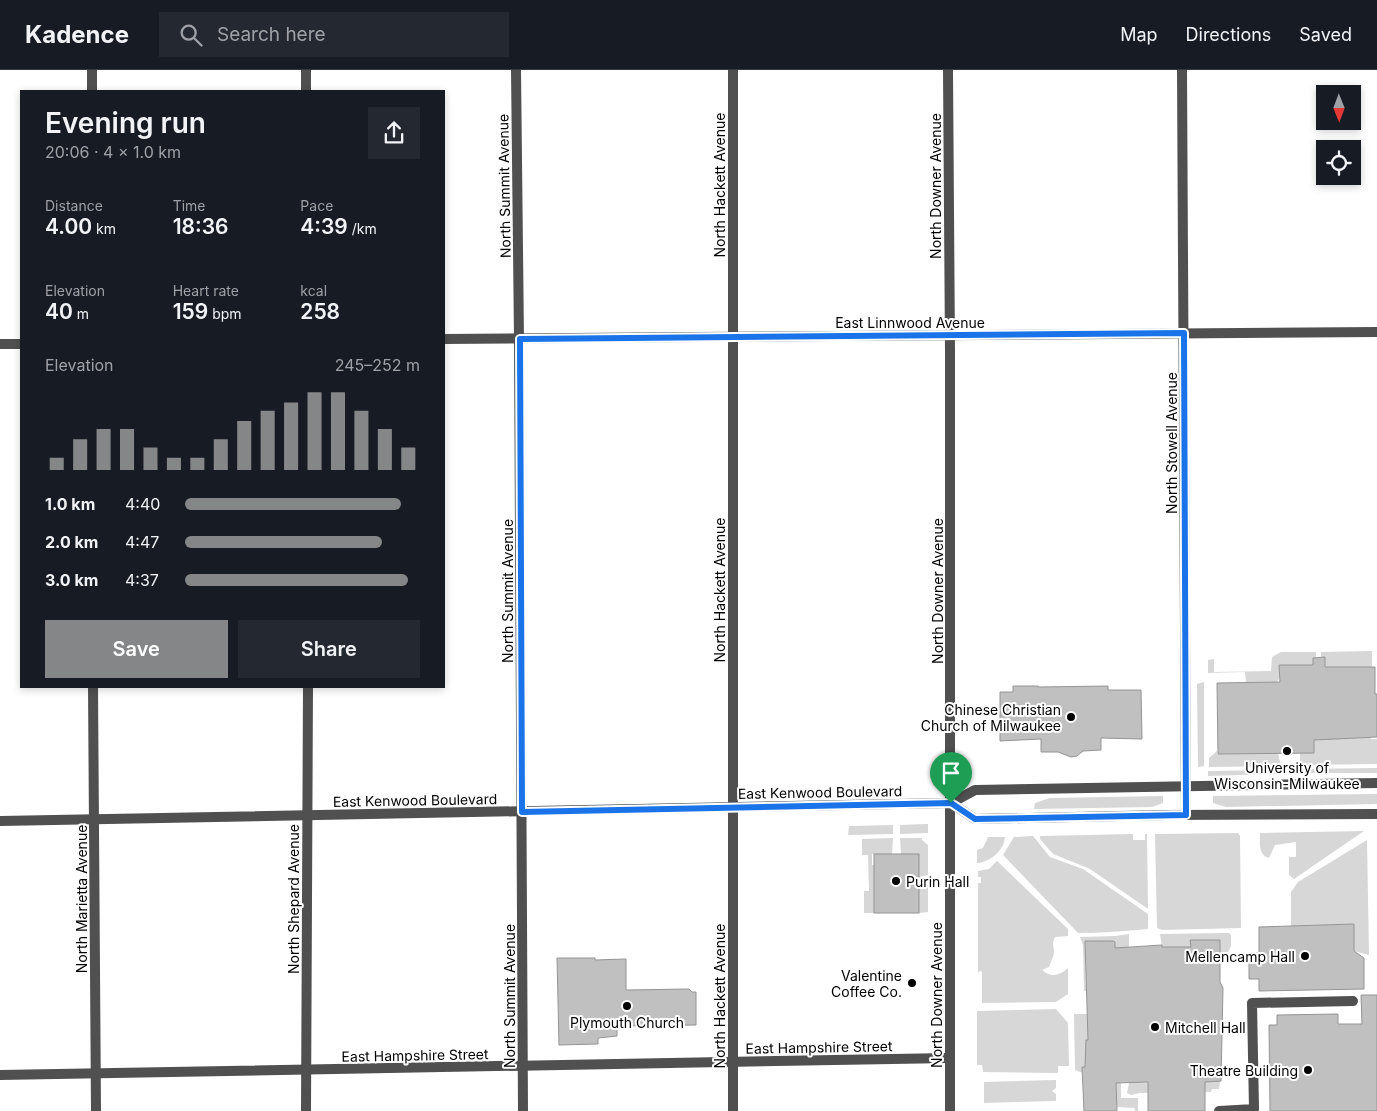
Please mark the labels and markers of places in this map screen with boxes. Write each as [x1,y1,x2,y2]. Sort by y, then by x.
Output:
place label: Chinese Christian Church of Milwaukee [921,701,1061,734]
marker: Chinese Christian Church of Milwaukee [1065,711,1077,723]
marker: University of Wisconsin-Milwaukee [1281,745,1293,757]
pin [930,752,972,803]
place label: University of Wisconsin-Milwaukee [1214,759,1360,792]
place label: Purin Hall [906,873,969,890]
marker: Purin Hall [890,875,902,887]
place label: Mellencamp Hall [1185,948,1295,965]
marker: Mellencamp Hall [1299,950,1311,962]
place label: Valentine Coffee Co. [831,967,902,1000]
marker: Valentine Coffee Co. [906,977,918,989]
marker: Plymouth Church [621,1000,633,1012]
place label: Plymouth Church [570,1014,684,1031]
place label: Mitchell Hall [1165,1019,1246,1036]
marker: Mitchell Hall [1149,1021,1161,1033]
place label: Theatre Building [1190,1062,1298,1079]
marker: Theatre Building [1302,1064,1314,1076]

